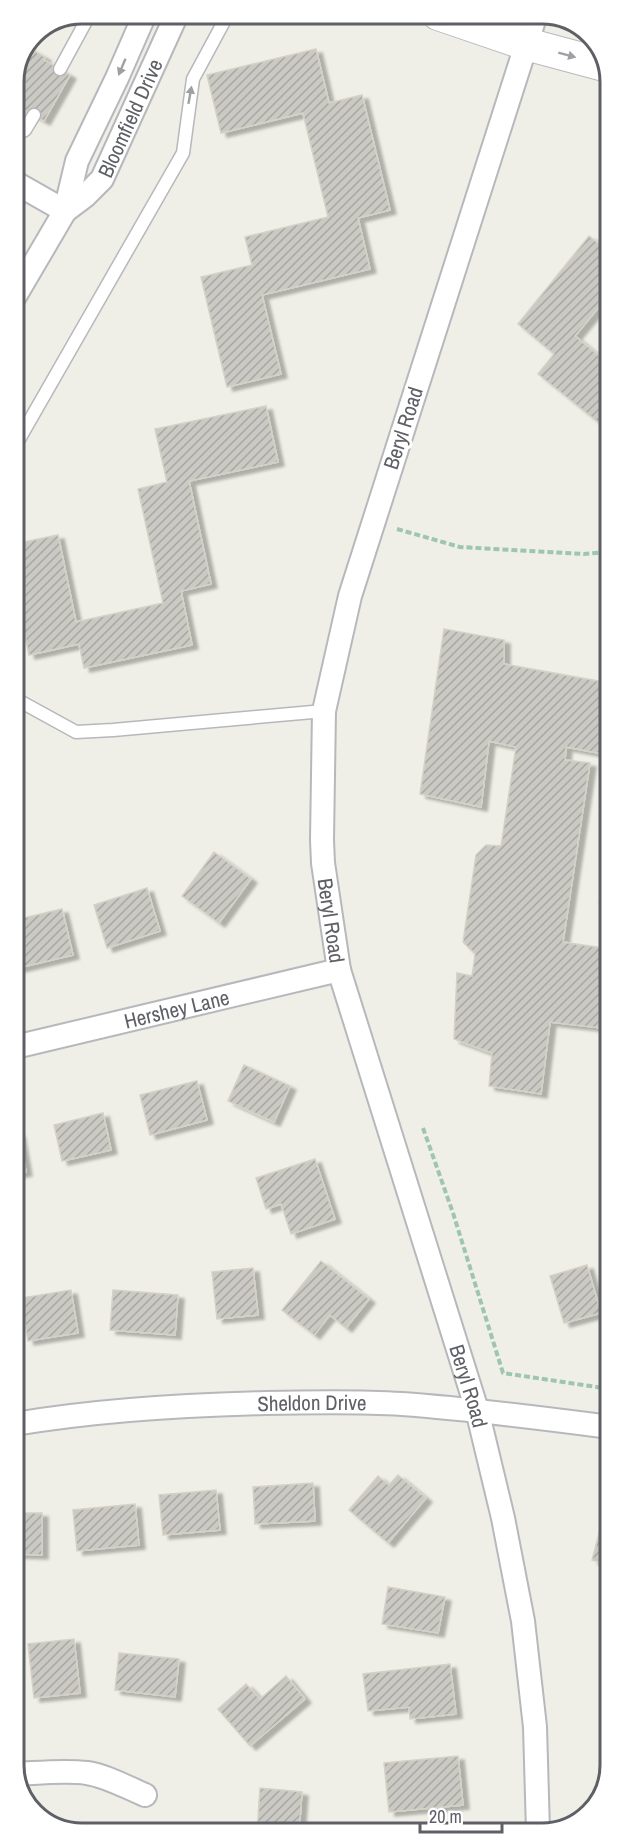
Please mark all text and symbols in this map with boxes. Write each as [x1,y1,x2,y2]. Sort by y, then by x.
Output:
one-way arrow [558,51,576,60]
street label: Bloomfield Drive [90,54,169,182]
one-way arrow [116,58,126,76]
one-way arrow [186,85,195,104]
street label: Beryl Road [376,383,430,473]
street label: Beryl Road [311,876,352,965]
street label: Hershey Lane [121,982,232,1035]
street label: Beryl Road [443,1341,495,1430]
street label: Sheldon Drive [257,1387,367,1418]
scale bar [420,1796,502,1834]
text: 20 m [429,1804,462,1829]

